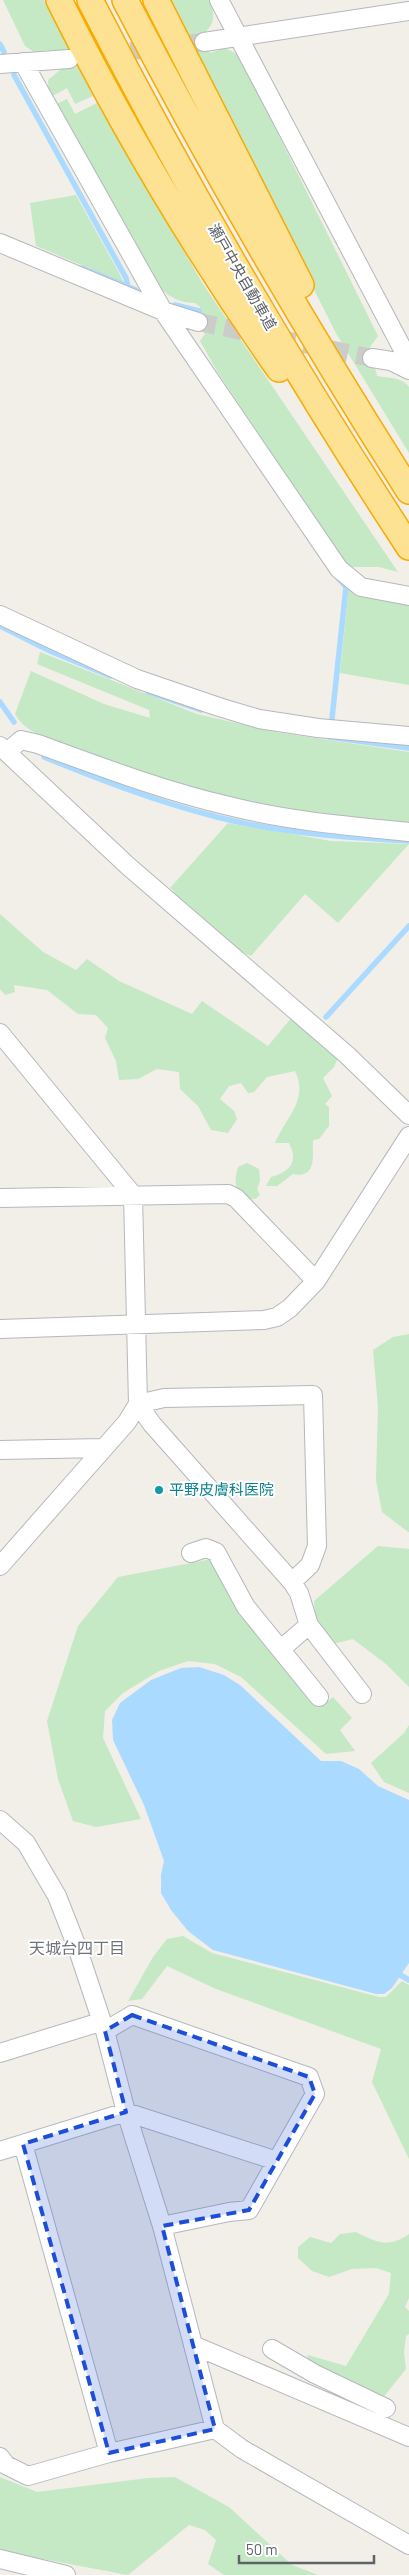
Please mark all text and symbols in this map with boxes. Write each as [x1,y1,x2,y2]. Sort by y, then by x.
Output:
street label: 瀬戸中央自動車道 [205,220,281,333]
place label: 平野皮膚科医院 [169,1480,274,1498]
marker: 平野皮膚科医院 [153,1484,165,1496]
district label: 天城台四丁目 [29,1938,125,1957]
scale bar [239,2532,374,2564]
text: 50 m [246,2540,278,2558]

